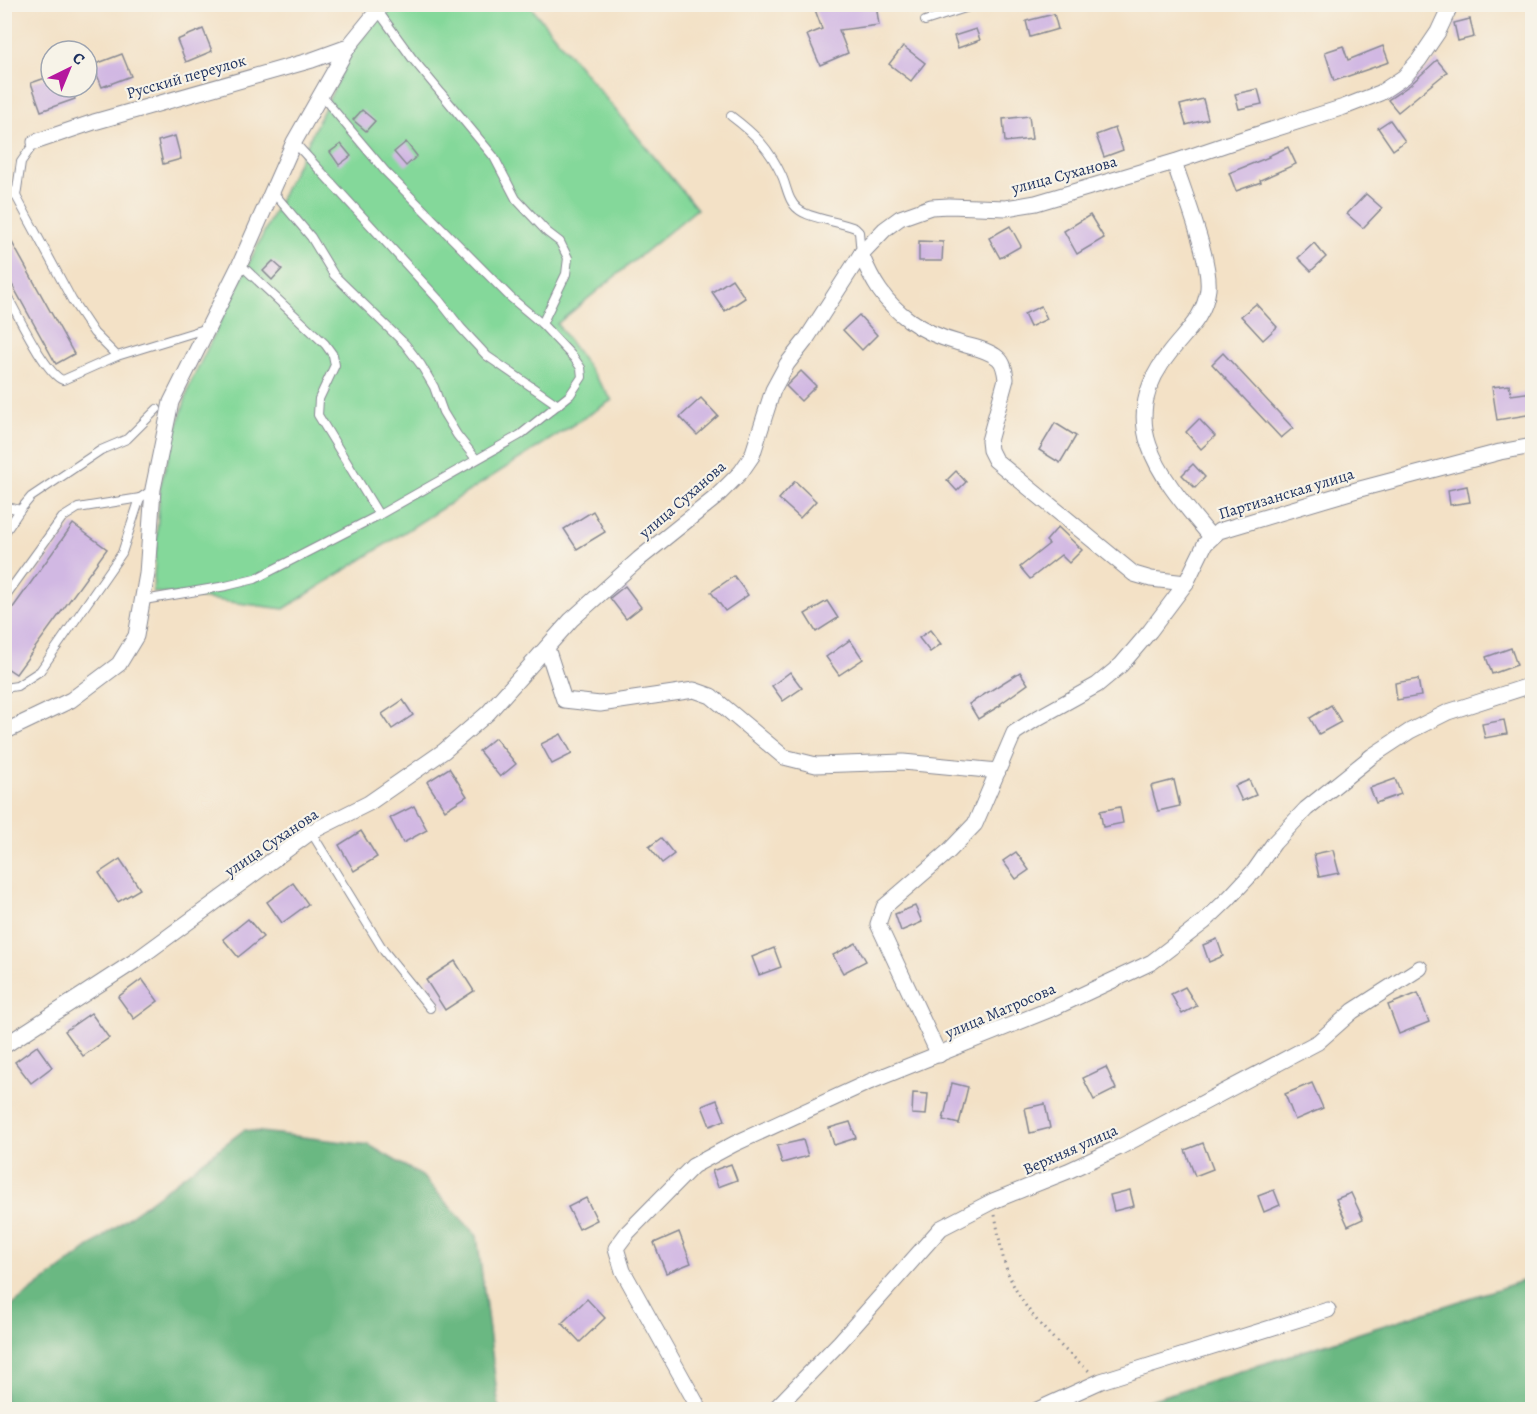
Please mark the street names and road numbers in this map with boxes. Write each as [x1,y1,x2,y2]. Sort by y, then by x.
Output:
street label: Русский переулок [124,49,249,105]
street label: улица Суханова [1008,150,1120,200]
street label: улица Суханова [634,455,731,544]
street label: Партизанская улица [1216,463,1357,525]
street label: улица Суханова [220,803,323,883]
street label: улица Матросова [941,977,1060,1045]
street label: Верхняя улица [1020,1119,1122,1181]

